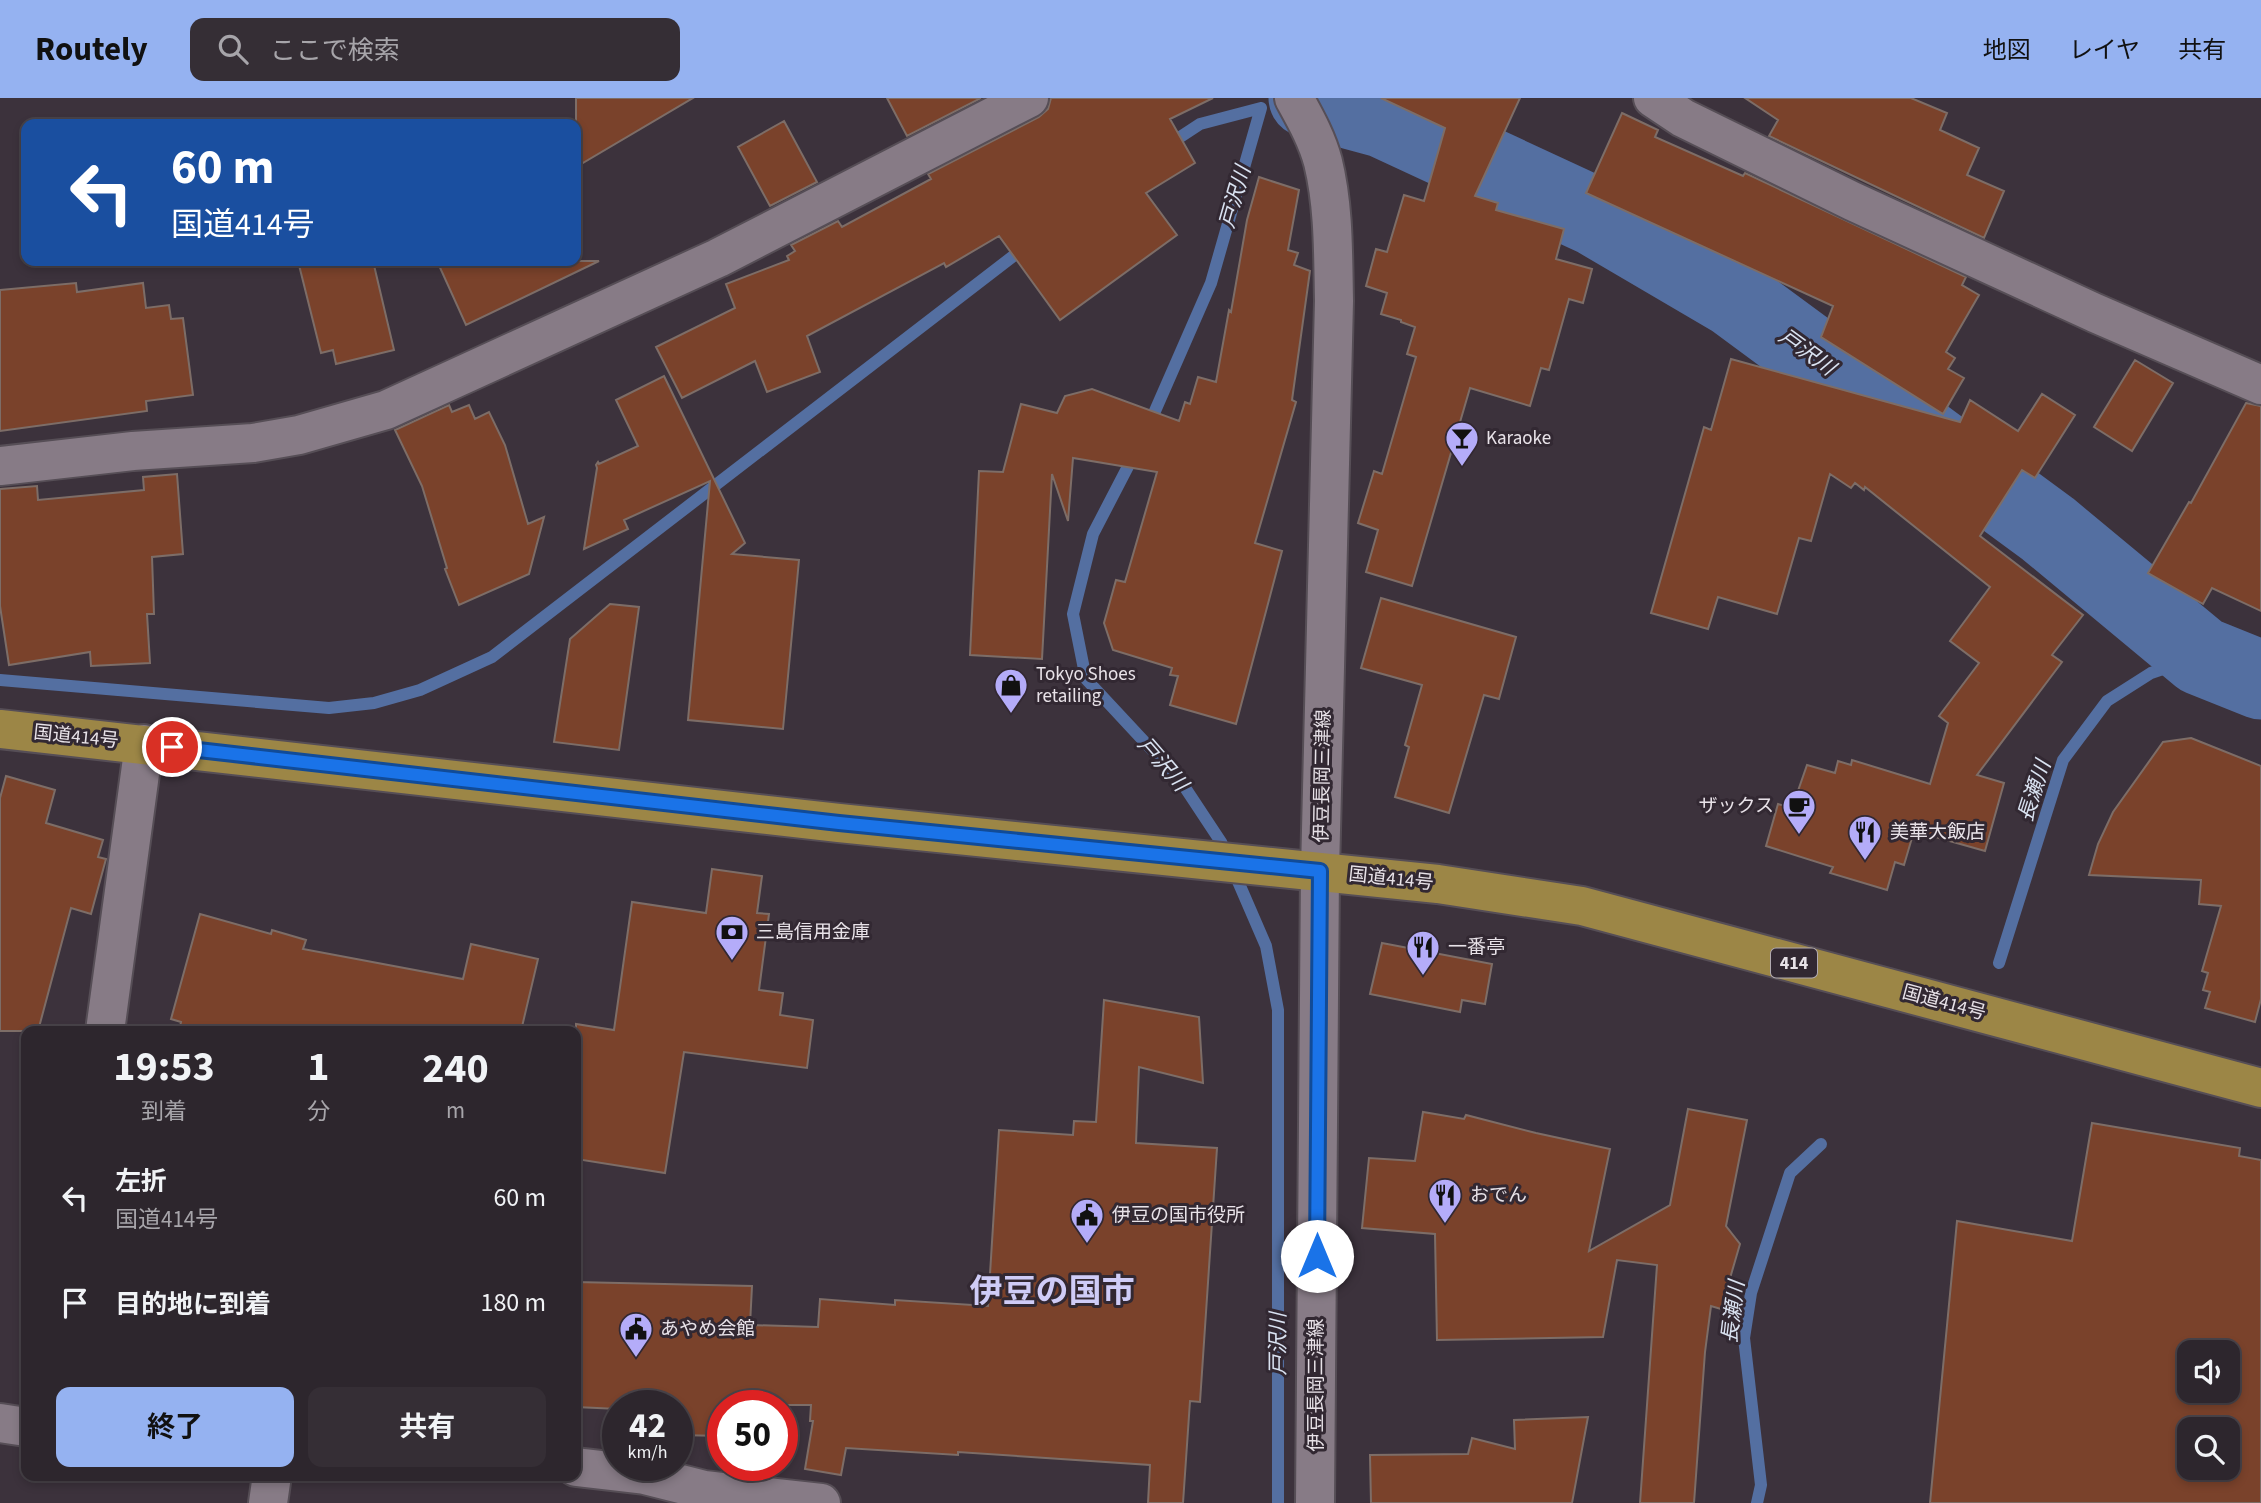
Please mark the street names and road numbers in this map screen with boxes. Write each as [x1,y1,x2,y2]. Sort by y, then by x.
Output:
street label: 伊豆長岡三津線 [1308,709,1338,843]
street label: 国道414号 [32,719,120,755]
street label: 国道414号 [1347,861,1435,897]
road number: 414 [1771,948,1817,978]
street label: 国道414号 [1899,979,1989,1027]
street label: 伊豆長岡三津線 [1303,1318,1330,1452]

